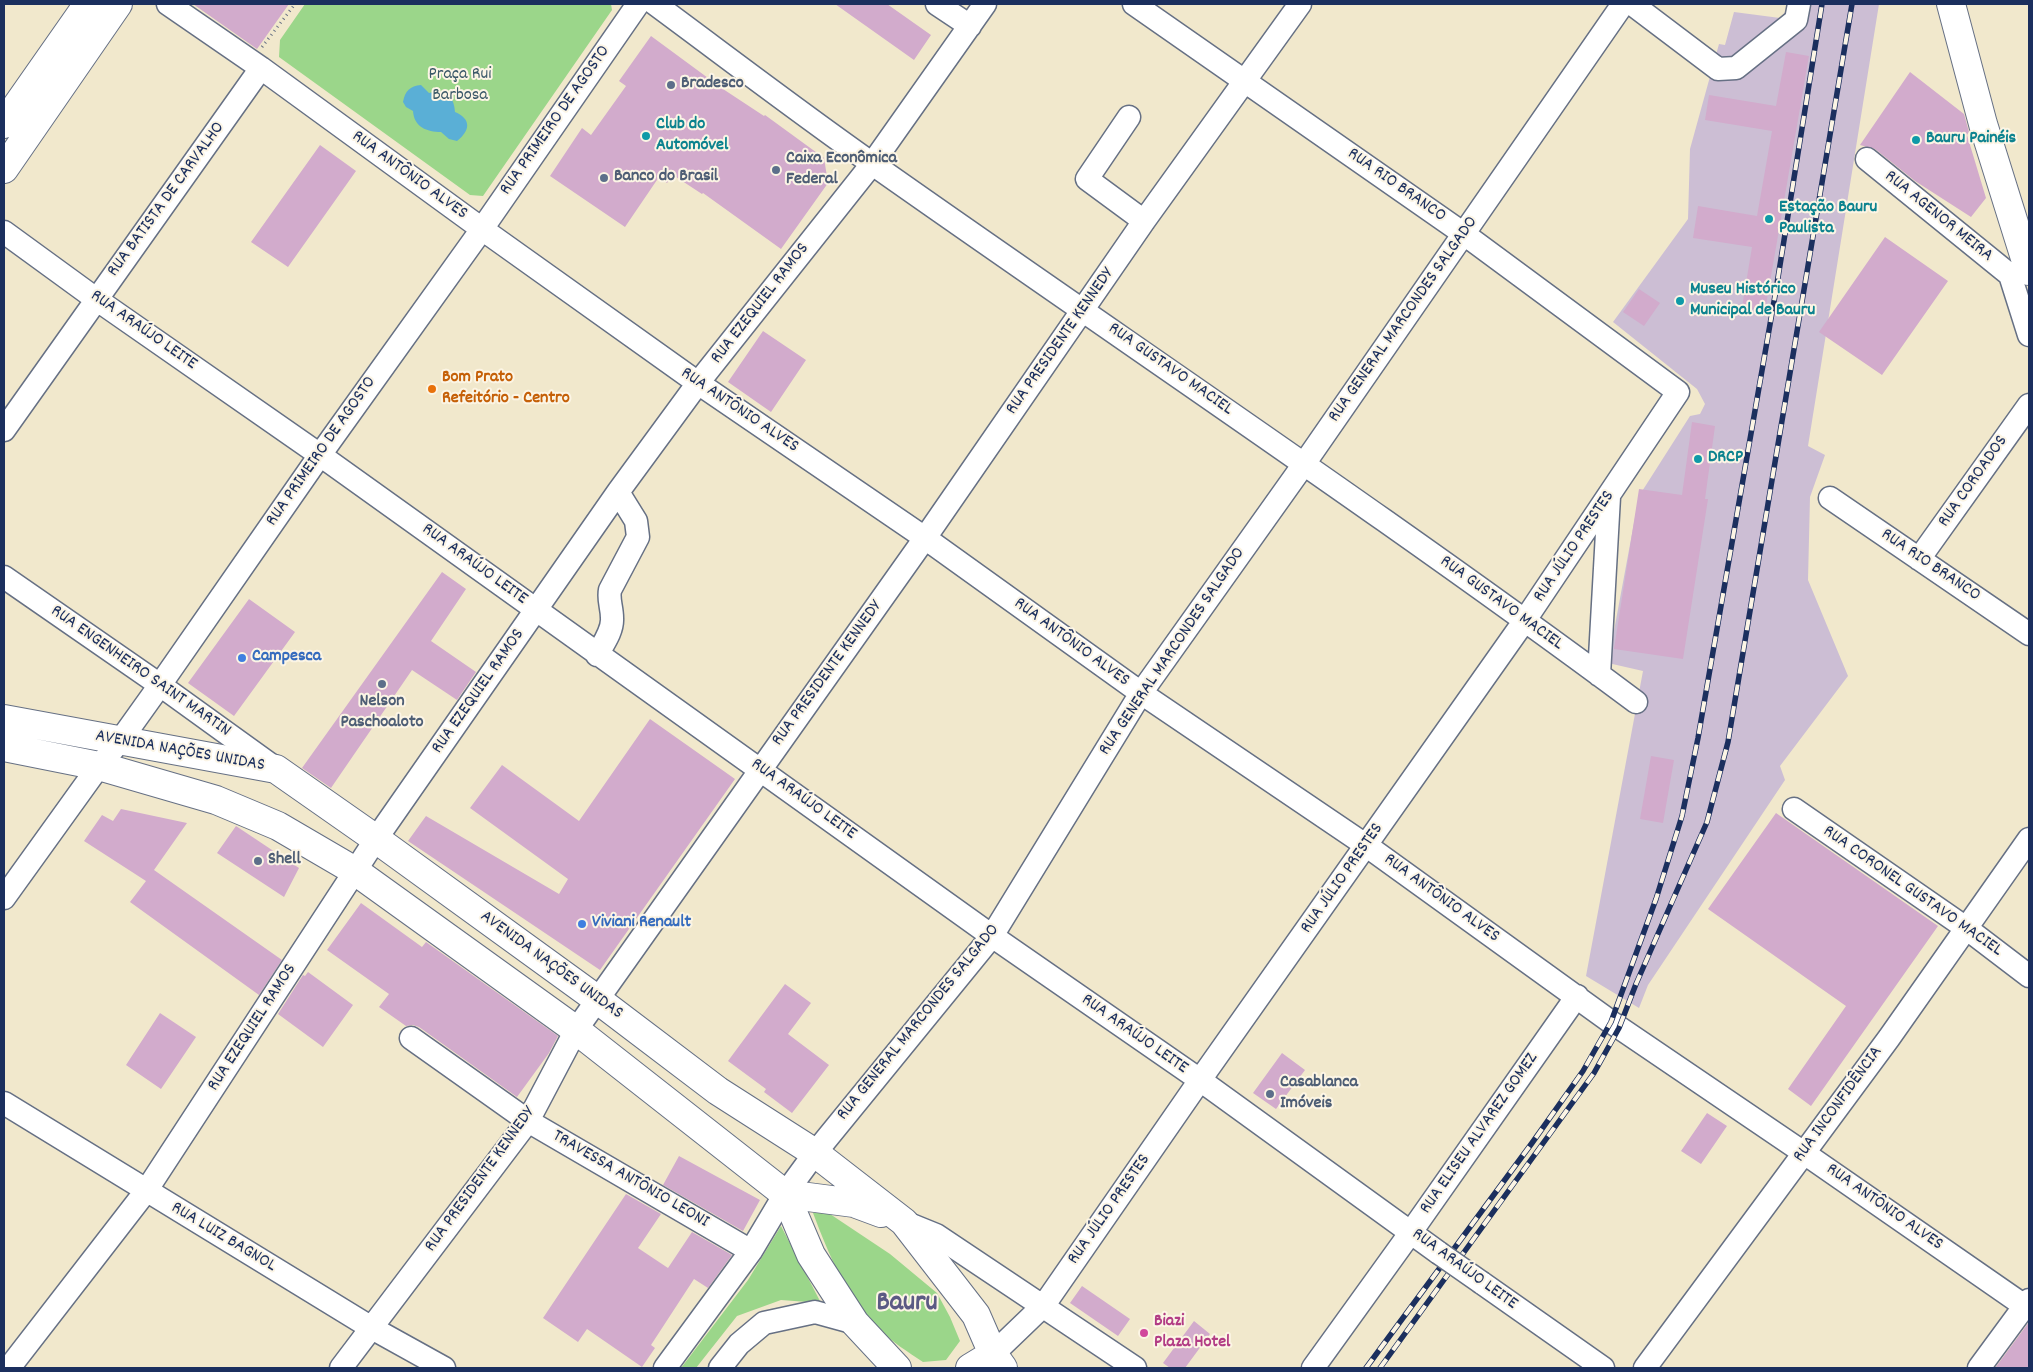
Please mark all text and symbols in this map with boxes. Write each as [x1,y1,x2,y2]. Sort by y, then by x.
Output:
street label: RUA PRIMEIRO DE AGOSTO [496,42,616,200]
park label: Praça Rui Barbosa [429,65,491,108]
place label: Bradesco [681,74,744,96]
marker: Bradesco [665,79,677,91]
place label: Club do Automóvel [656,115,728,158]
street label: RUA BATISTA DE CARVALHO [104,118,230,282]
street label: RUA ANTÔNIO ALVES [347,127,471,225]
place label: Bauru Painéis [1926,129,2016,151]
marker: Club do Automóvel [640,130,652,142]
marker: Bauru Painéis [1910,134,1922,146]
street label: RUA RIO BRANCO [1343,144,1449,228]
place label: Caixa Econômica Federal [786,149,897,192]
marker: Caixa Econômica Federal [770,164,782,176]
place label: Banco do Brasil [614,167,718,189]
street label: RUA AGENOR MEIRA [1879,167,1997,267]
marker: Banco do Brasil [598,172,610,184]
place label: Estação Bauru Paulista [1779,198,1877,240]
street label: RUA GENERAL MARCONDES SALGADO [1325,213,1483,427]
marker: Estação Bauru Paulista [1763,213,1775,225]
street label: RUA EZEQUIEL RAMOS [707,239,815,369]
street label: RUA PRESIDENTE KENNEDY [1002,264,1120,420]
place label: Museu Histórico Municipal de Bauru [1690,280,1815,322]
street label: RUA ARAÚJO LEITE [85,286,201,376]
marker: Museu Histórico Municipal de Bauru [1674,295,1686,307]
street label: RUA GUSTAVO MACIEL [1103,319,1237,421]
street label: RUA ANTÔNIO ALVES [676,363,802,459]
place label: Bom Prato Refeitório - Centro [442,368,570,410]
street label: RUA PRIMEIRO DE AGOSTO [262,373,382,531]
marker: Bom Prato Refeitório - Centro [426,383,438,395]
street label: RUA COROADOS [1934,432,2014,532]
place label: DRCP [1708,448,1743,470]
marker: DRCP [1692,453,1704,465]
street label: RUA JÚLIO PRESTES [1530,487,1620,607]
street label: RUA ARAÚJO LEITE [417,519,531,611]
street label: RUA RIO BRANCO [1876,525,1984,607]
street label: RUA GENERAL MARCONDES SALGADO [1095,544,1251,760]
street label: RUA GUSTAVO MACIEL [1435,552,1567,656]
street label: RUA ANTÔNIO ALVES [1009,594,1133,692]
street label: RUA PRESIDENTE KENNEDY [768,597,888,751]
street label: RUA ENGENHEIRO SAINT MARTIN [46,601,234,743]
street label: RUA EZEQUIEL RAMOS [428,625,530,759]
place label: Campesca [252,647,321,669]
marker: Campesca [236,652,248,664]
marker: Nelson Paschoaloto [376,678,388,690]
place label: Nelson Paschoaloto [340,692,424,734]
street label: AVENIDA NAÇÕES UNIDAS [94,726,266,778]
street label: RUA ARAÚJO LEITE [746,754,860,846]
street label: RUA JÚLIO PRESTES [1297,820,1389,938]
street label: RUA CORONEL GUSTAVO MACIEL [1818,822,2006,962]
place label: Shell [268,850,301,872]
street label: RUA ANTÔNIO ALVES [1379,850,1503,948]
marker: Shell [252,855,264,867]
street label: AVENIDA NAÇÕES UNIDAS [475,907,627,1025]
place label: Viviani Renault [592,913,691,935]
marker: Viviani Renault [576,918,588,930]
street label: RUA GENERAL MARCONDES SALGADO [833,921,1005,1125]
street label: RUA EZEQUIEL RAMOS [204,960,302,1096]
street label: RUA ARAÚJO LEITE [1076,990,1192,1080]
street label: RUA INCONFIDÊNCIA [1790,1043,1888,1167]
street label: RUA ELISEU ALVAREZ GOMEZ [1416,1049,1544,1219]
place label: Casablanca Imóveis [1280,1073,1358,1116]
marker: Casablanca Imóveis [1264,1088,1276,1100]
street label: RUA PRESIDENTE KENNEDY [421,1103,541,1257]
street label: TRAVESSA ANTÔNIO LEONI [548,1126,712,1234]
street label: RUA JÚLIO PRESTES [1064,1151,1156,1269]
street label: RUA ANTÔNIO ALVES [1821,1160,1947,1256]
street label: RUA LUIZ BAGNOL [166,1198,280,1278]
street label: RUA ARAÚJO LEITE [1407,1224,1521,1316]
district label: Bauru [877,1288,937,1322]
place label: Biazi Plaza Hotel [1154,1312,1230,1355]
marker: Biazi Plaza Hotel [1138,1327,1150,1339]

